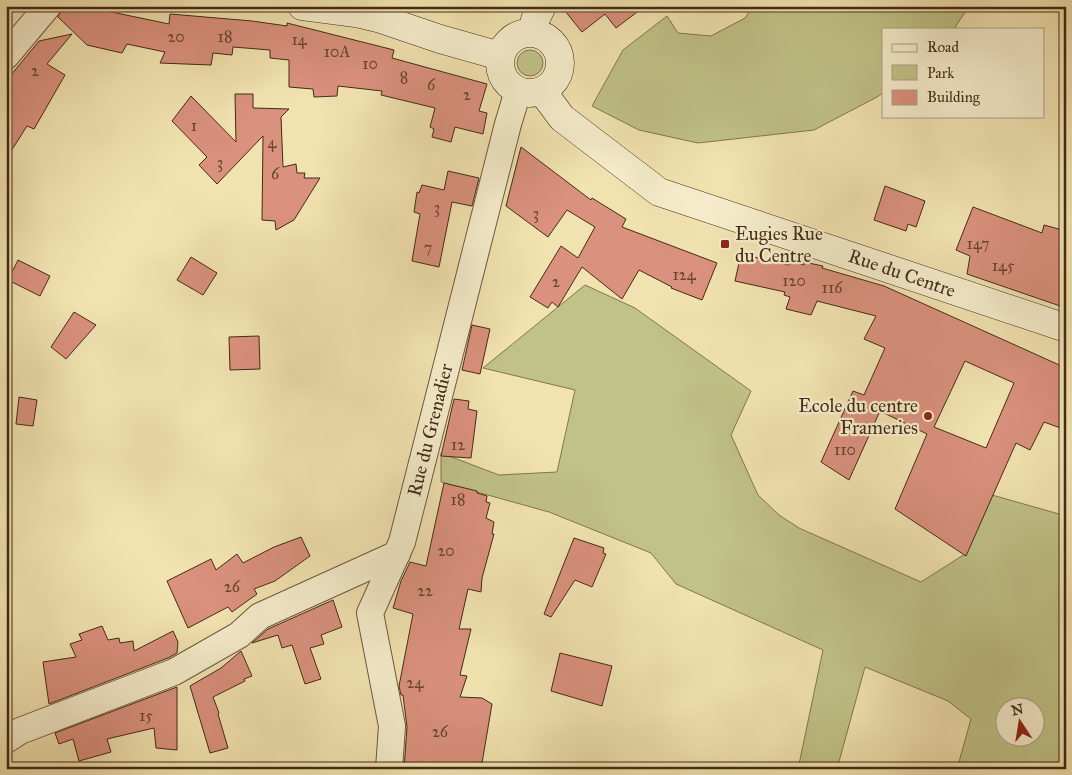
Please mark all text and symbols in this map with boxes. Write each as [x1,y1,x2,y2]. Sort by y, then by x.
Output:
house number: 20 [167,27,185,46]
house number: 18 [218,27,232,46]
legend [882,28,1044,118]
house number: 14 [291,30,308,49]
text: Road [927,38,959,56]
house number: 10A [324,42,350,61]
house number: 10 [362,54,378,73]
house number: 2 [31,61,39,80]
text: Park [927,64,954,82]
house number: 8 [400,68,408,87]
house number: 6 [427,75,436,94]
house number: 2 [463,85,471,104]
text: Building [927,88,981,106]
house number: 1 [191,116,197,135]
house number: 4 [268,133,278,152]
house number: 3 [217,153,223,172]
house number: 6 [271,164,280,183]
house number: 3 [434,198,440,217]
house number: 3 [533,204,539,223]
place label: Eugies Rue du Centre [735,222,823,267]
house number: 147 [966,234,990,253]
house number: 7 [424,238,432,257]
marker: Eugies Rue du Centre [719,238,731,250]
street label: Rue du Centre [845,244,959,302]
house number: 145 [992,256,1015,275]
house number: 124 [672,265,697,284]
house number: 120 [782,271,806,290]
house number: 2 [552,272,560,291]
house number: 116 [822,278,843,297]
street label: Rue du Grenadier [402,360,458,499]
place label: Ecole du centre Frameries [798,394,918,439]
marker: Ecole du centre Frameries [922,410,934,422]
house number: 12 [451,435,465,454]
house number: 110 [834,440,856,459]
house number: 18 [451,490,465,509]
house number: 20 [437,541,455,560]
house number: 26 [224,577,241,596]
house number: 22 [417,581,433,600]
house number: 24 [407,673,424,692]
north arrow [994,698,1044,748]
text: N [1010,700,1025,719]
house number: 15 [139,706,153,725]
house number: 26 [432,722,449,741]

